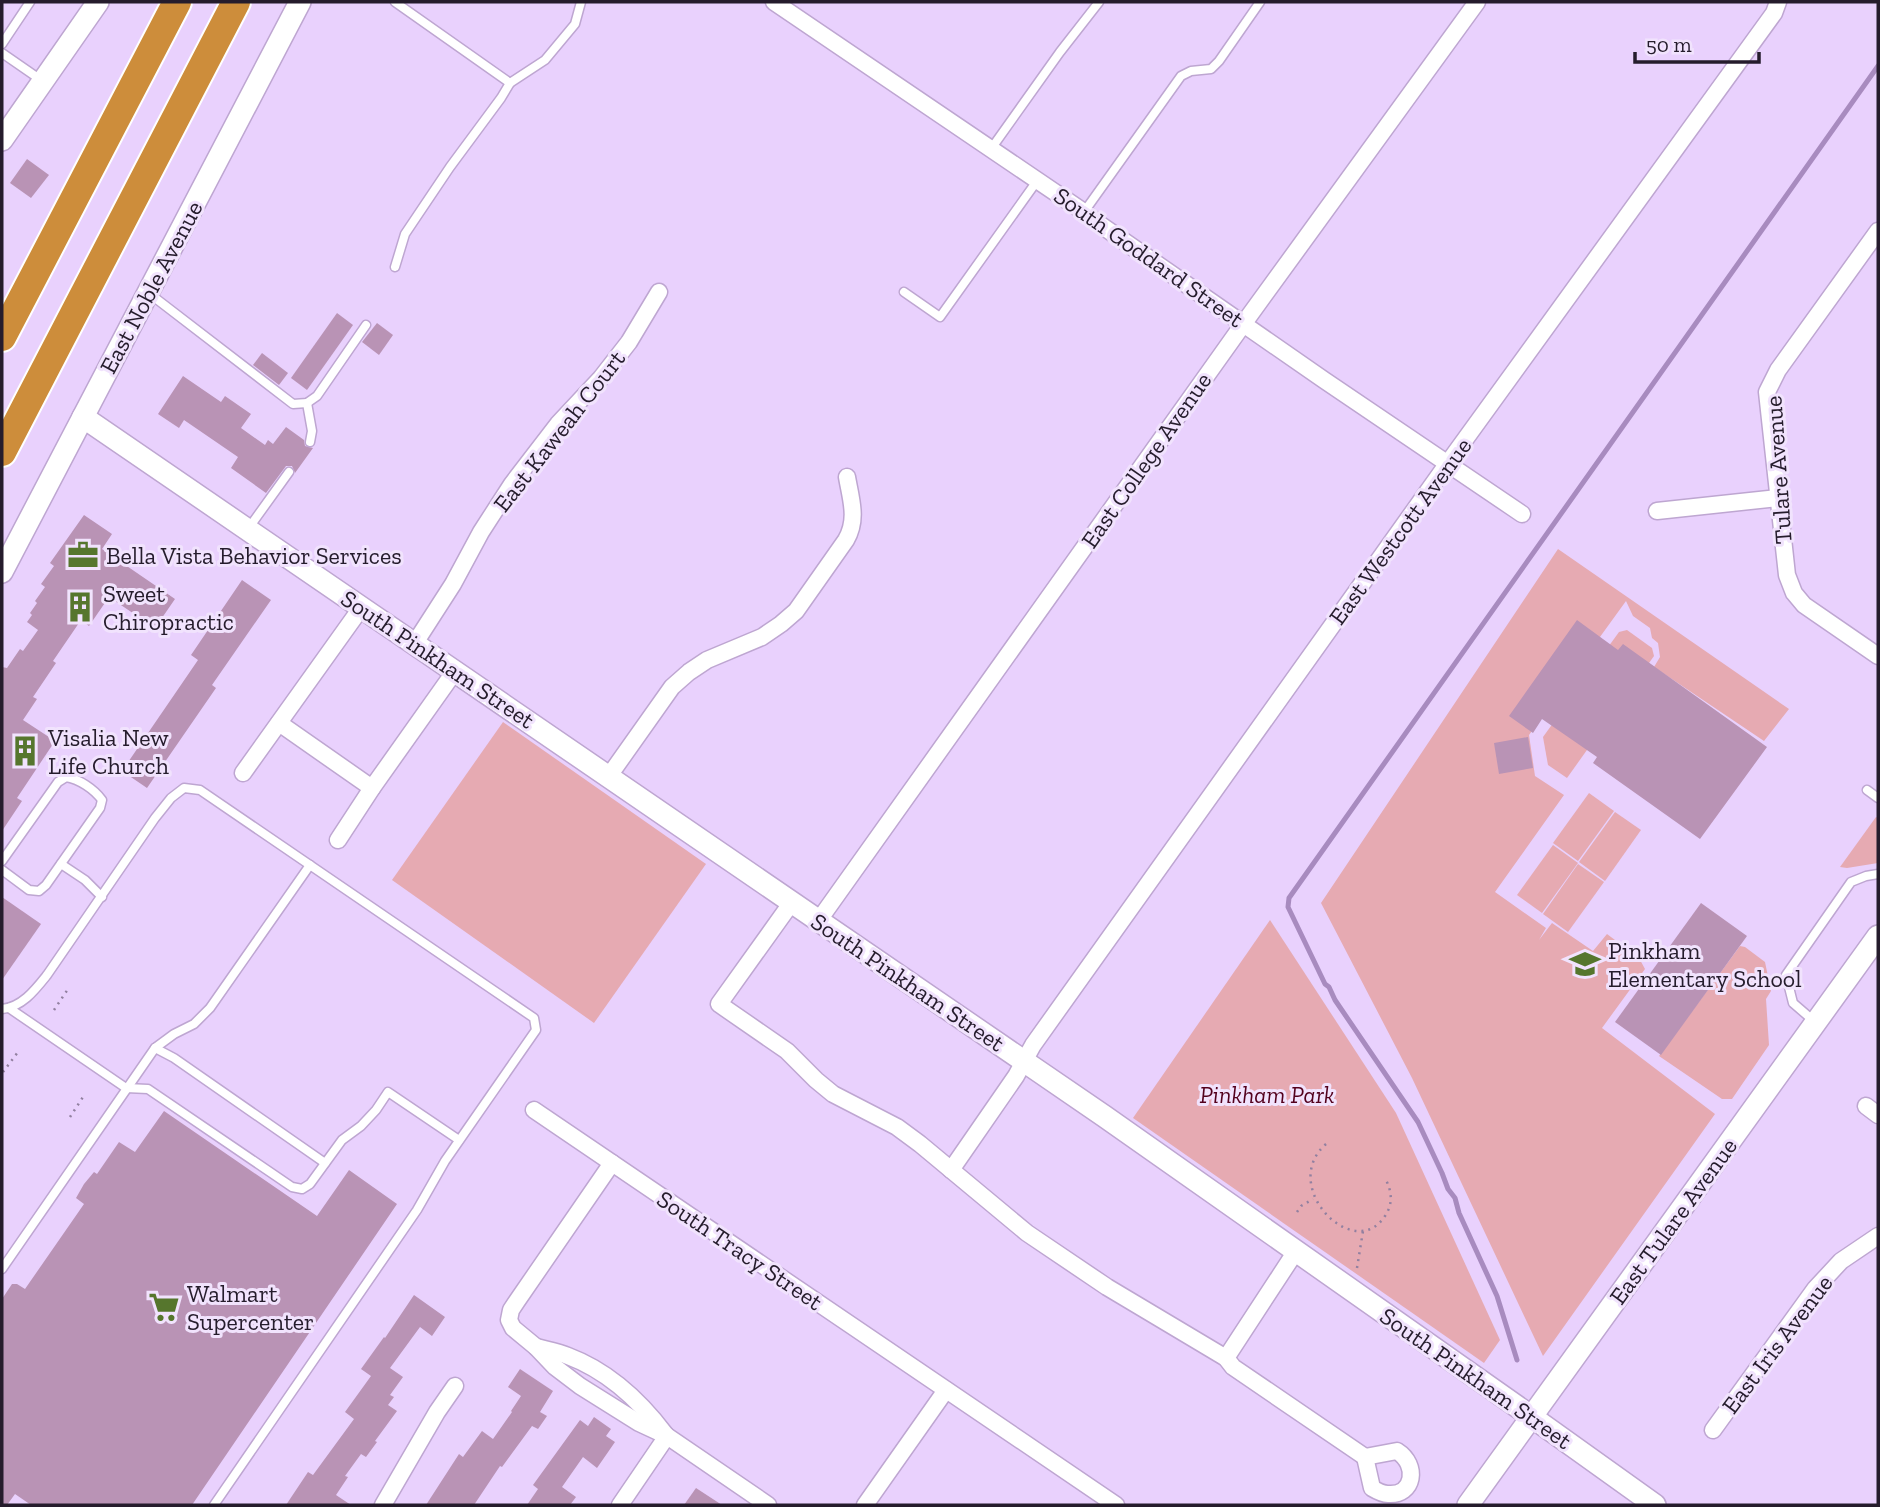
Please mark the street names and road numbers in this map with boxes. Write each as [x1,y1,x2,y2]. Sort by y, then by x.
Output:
street label: South Goddard Street [1049,181,1250,333]
street label: East Noble Avenue [93,196,209,378]
street label: East Kaweah Court [487,344,631,518]
street label: East College Avenue [1075,367,1217,553]
street label: Tulare Avenue [1758,395,1798,545]
street label: East Westcott Avenue [1323,432,1477,630]
street label: South Pinkham Street [336,583,540,735]
street label: South Pinkham Street [806,906,1010,1058]
street label: East Tulare Avenue [1603,1132,1743,1310]
street label: South Tracy Street [652,1184,828,1316]
street label: East Iris Avenue [1715,1269,1839,1419]
street label: South Pinkham Street [1375,1301,1577,1455]

